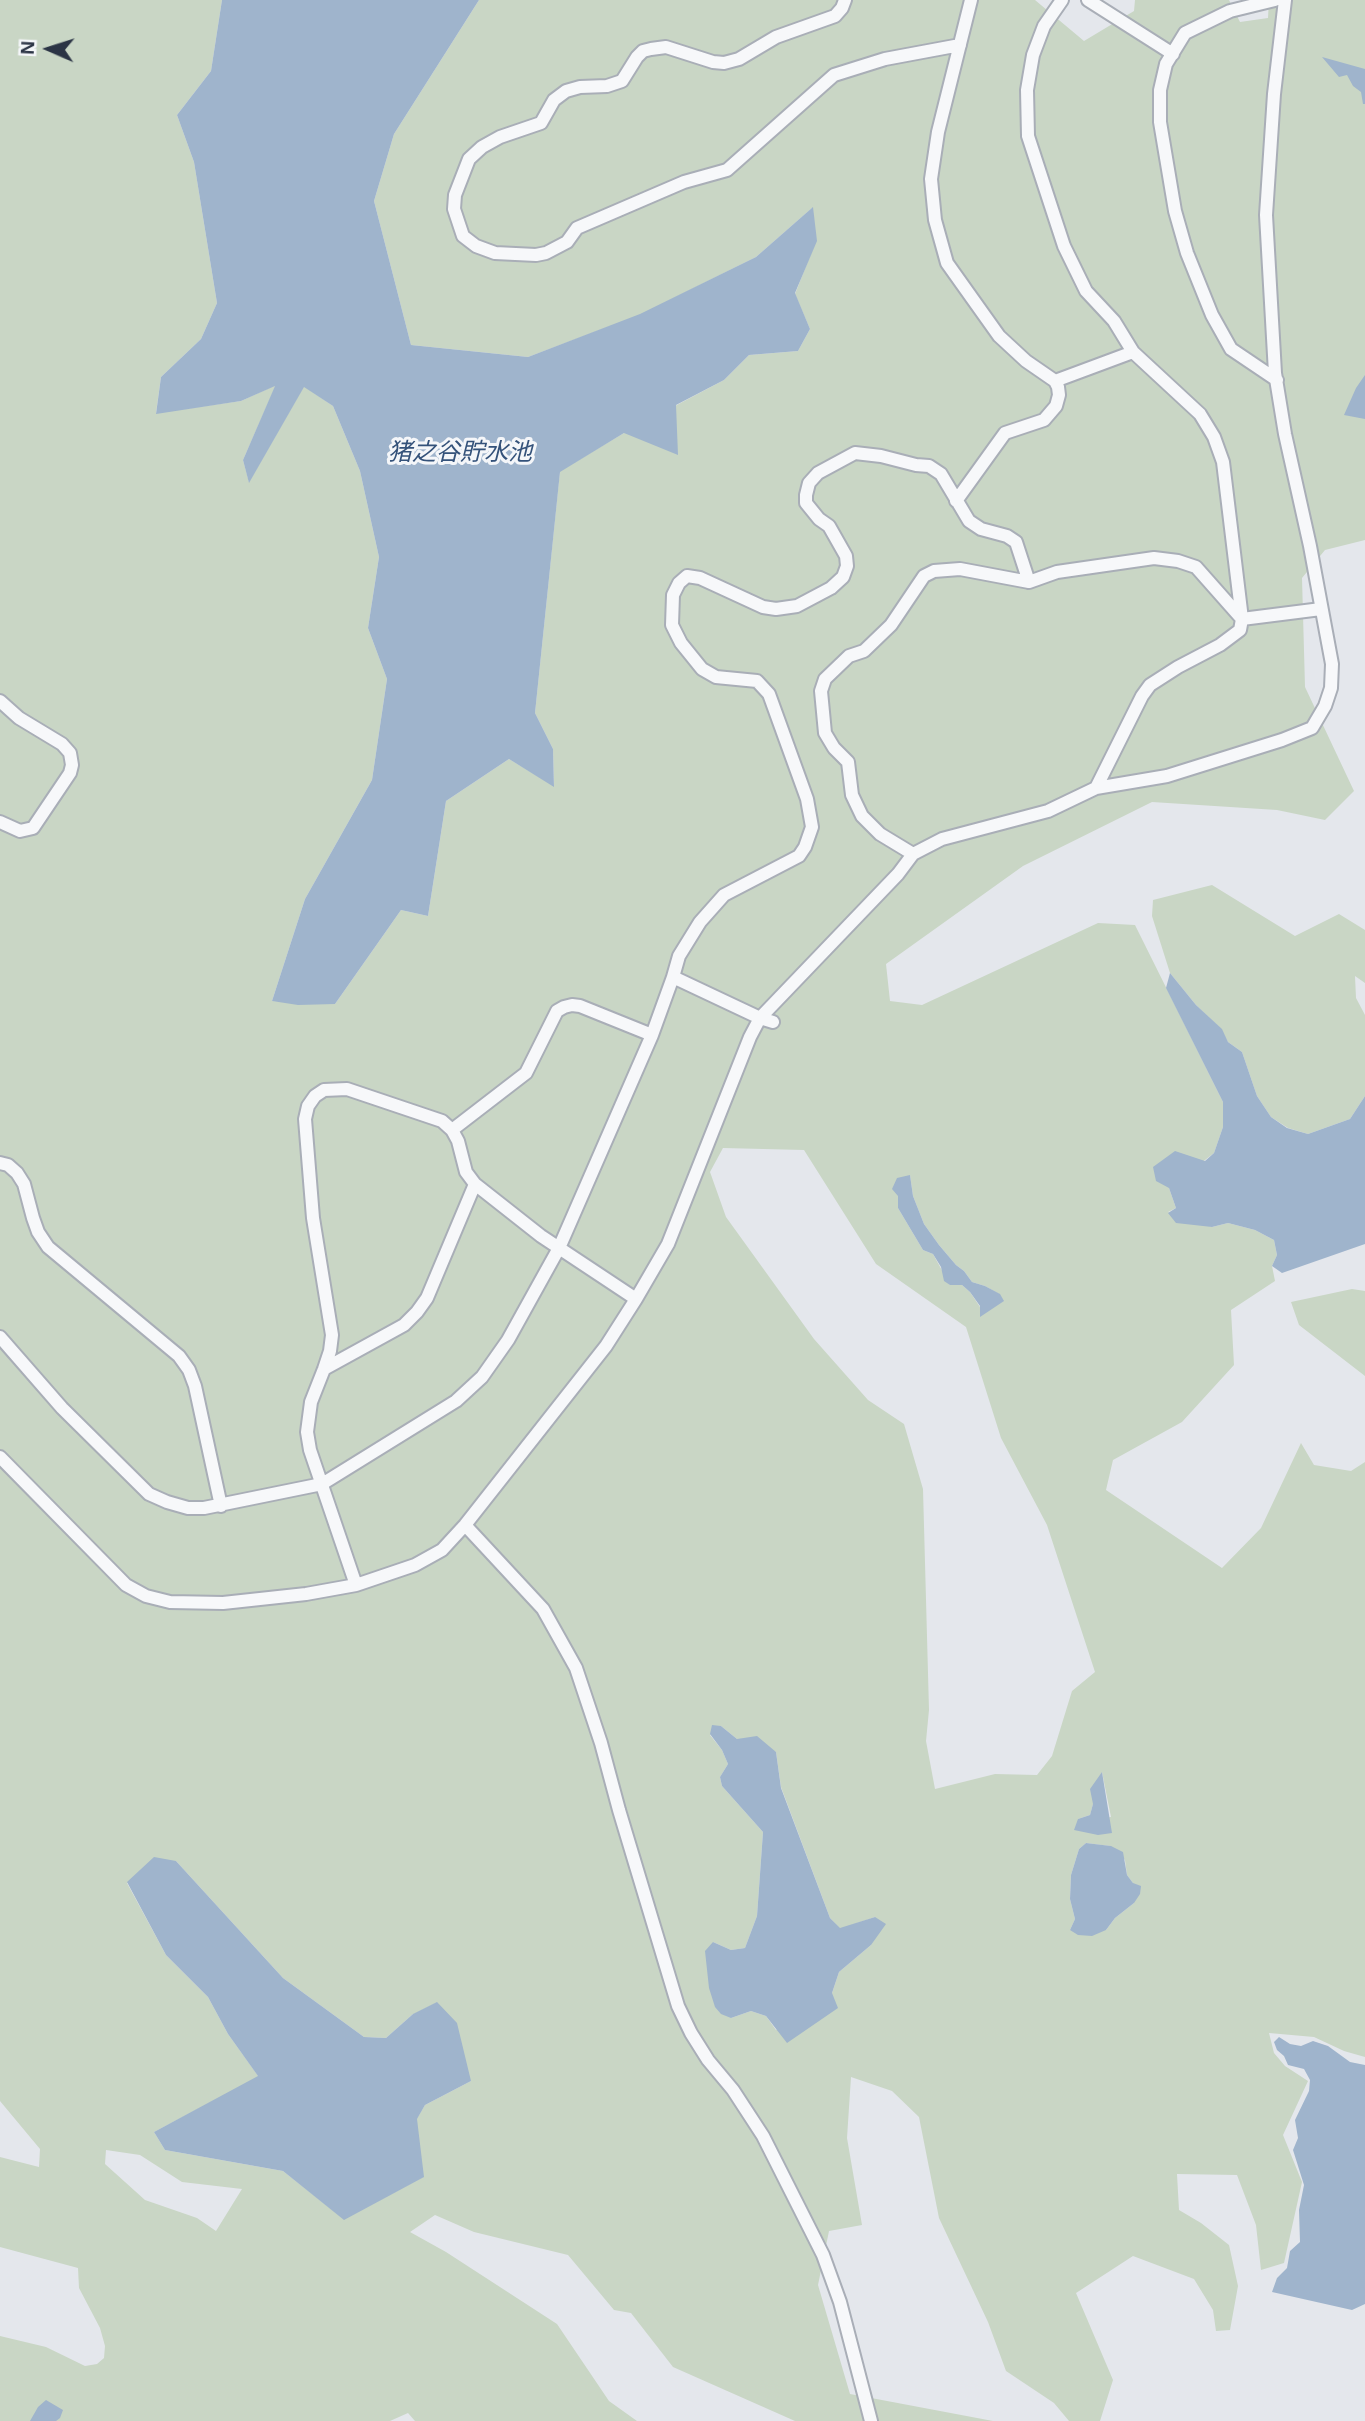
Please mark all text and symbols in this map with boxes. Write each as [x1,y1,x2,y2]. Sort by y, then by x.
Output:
north arrow [14,14,84,84]
text: N [17,40,38,55]
water label: 猪之谷貯水池 [388,439,532,467]

